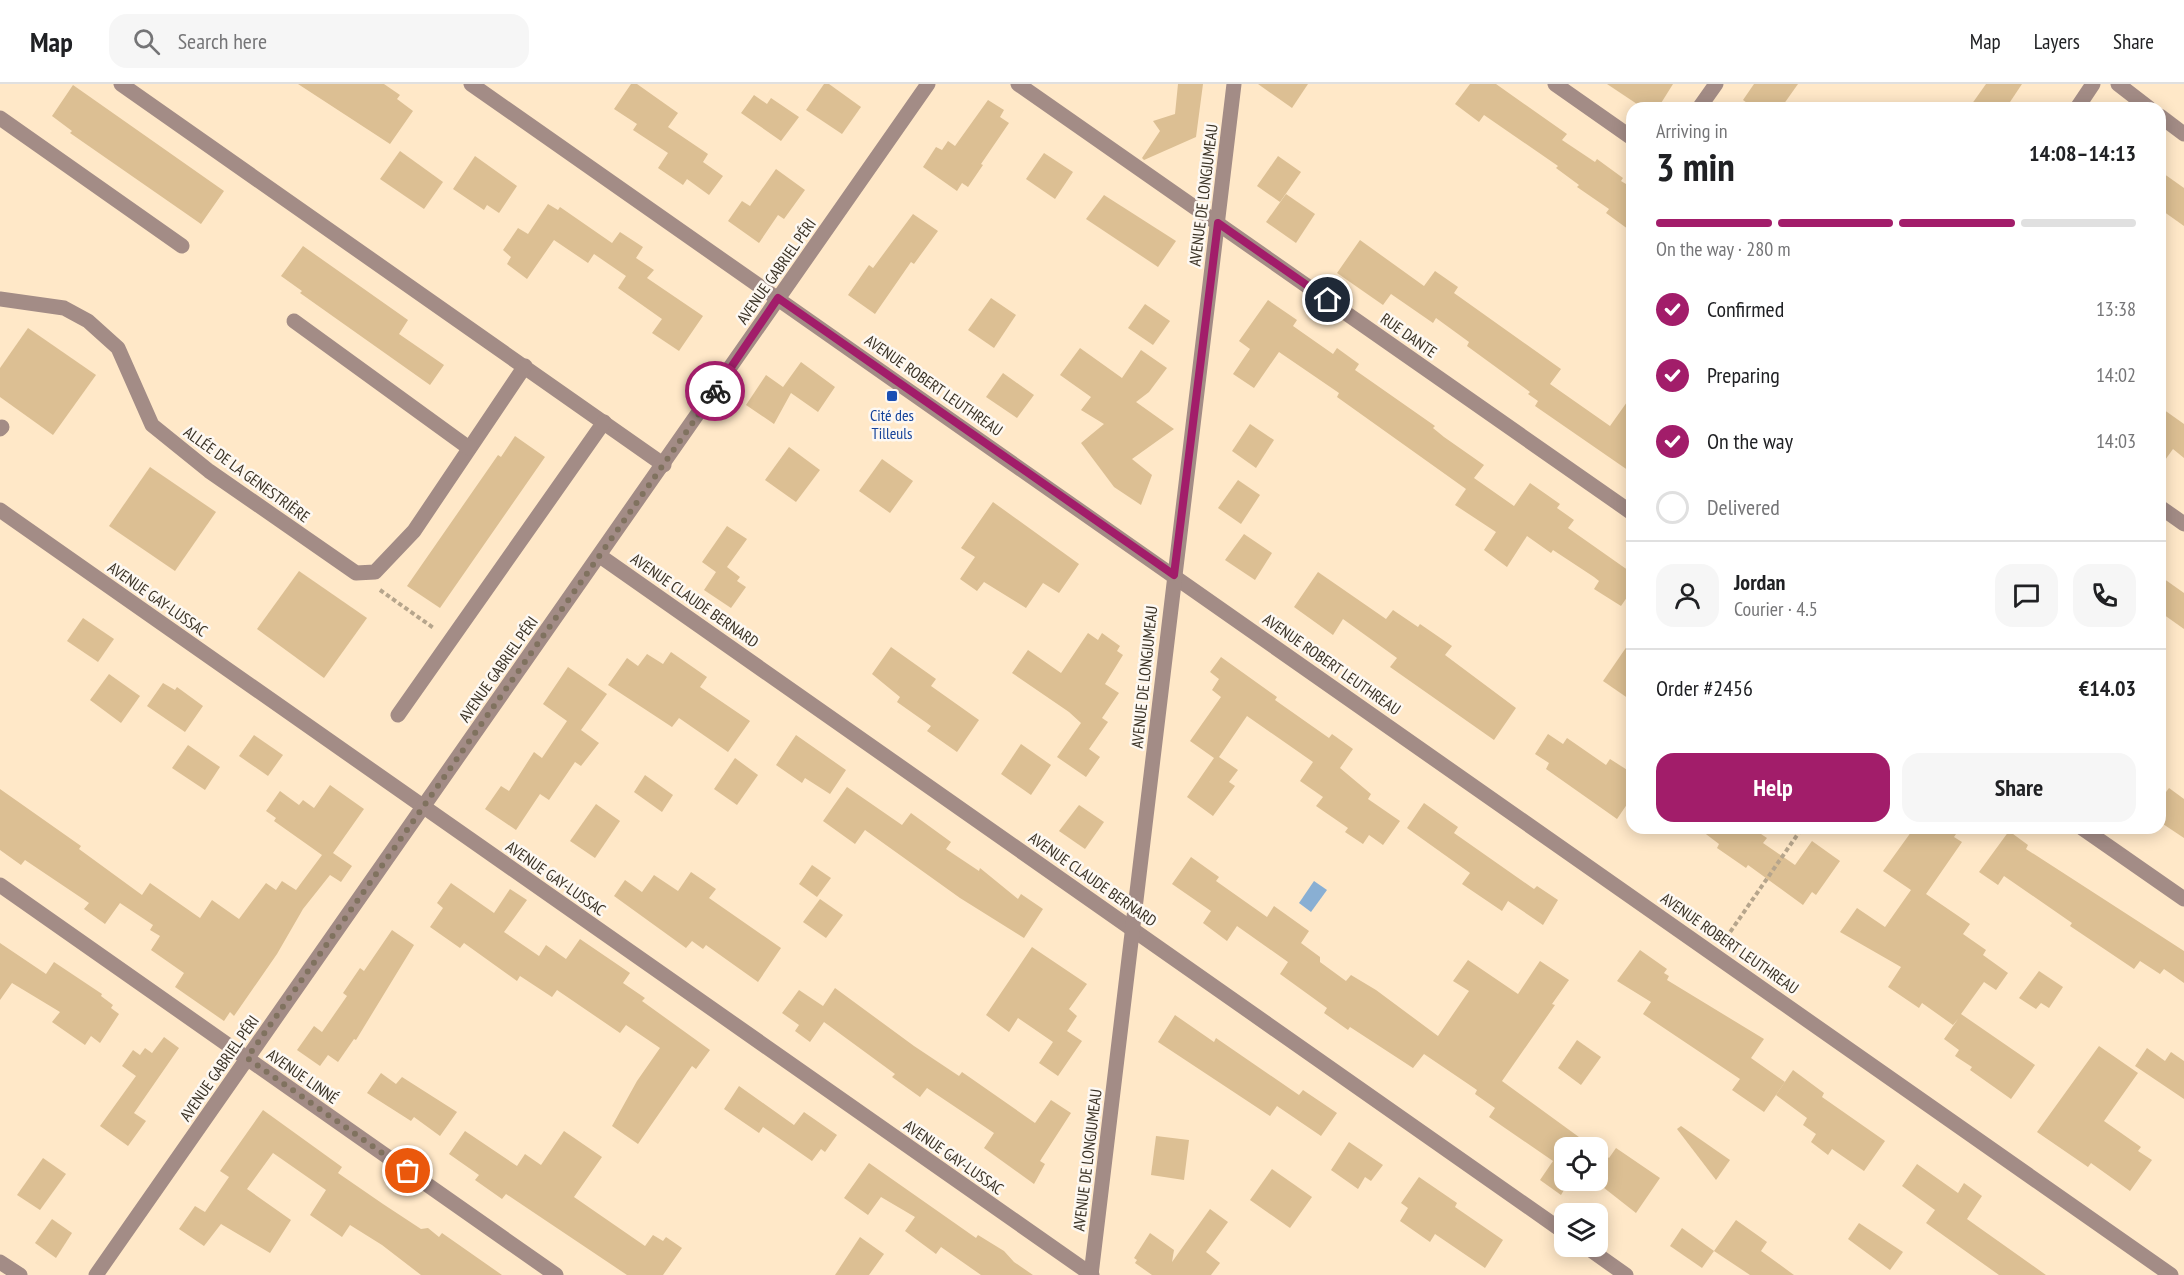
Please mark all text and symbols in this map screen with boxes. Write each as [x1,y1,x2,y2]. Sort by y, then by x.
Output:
search box [109,14,529,68]
text: Map [30,23,73,60]
icon: search [130,25,163,58]
text: Search here [178,27,267,55]
text: Map [1970,28,2001,55]
text: Layers [2034,28,2080,55]
text: Share [2113,28,2154,55]
text: Arriving in [1656,118,1728,144]
street label: AVENUE DE LONGJUMEAU [1184,123,1222,267]
text: 14:08–14:13 [2029,139,2136,167]
text: 3 min [1656,141,1735,192]
street label: AVENUE GABRIEL PÉRI [732,214,820,328]
text: On the way · 280 m [1656,236,1791,262]
pin [1302,274,1353,325]
icon: home [1311,283,1344,316]
icon: check [1656,293,1689,326]
text: Confirmed [1707,295,1784,323]
text: 13:38 [2096,296,2136,322]
street label: RUE DANTE [1377,308,1441,362]
street label: AVENUE ROBERT LEUTHREAU [861,330,1007,440]
icon: check [1656,359,1689,392]
courier [685,361,745,421]
text: Preparing [1707,361,1780,389]
text: 14:02 [2096,362,2136,388]
icon: bike [699,375,732,408]
marker: Cité des Tilleuls [885,389,899,403]
place label: Cité des Tilleuls [870,405,914,443]
street label: ALLÉE DE LA GENESTRIÈRE [180,422,314,526]
icon: check [1656,425,1689,458]
text: On the way [1707,427,1793,455]
text: 14:03 [2096,428,2136,454]
text: Delivered [1707,493,1780,521]
street label: AVENUE CLAUDE BERNARD [627,548,763,652]
street label: AVENUE GAY-LUSSAC [104,557,212,641]
button: person [1656,564,1719,627]
button: chat [1995,564,2058,627]
button: phone [2073,564,2136,627]
text: Jordan [1734,568,1785,596]
text: Courier · 4.5 [1734,596,1818,622]
street label: AVENUE DE LONGJUMEAU [1127,605,1161,749]
street label: AVENUE ROBERT LEUTHREAU [1259,609,1405,719]
street label: AVENUE GABRIEL PÉRI [454,612,542,726]
text: Order #2456 [1656,674,1753,702]
text: €14.03 [2079,674,2136,702]
button: Help [1656,753,1890,822]
button: Share [1902,753,2136,822]
street label: AVENUE CLAUDE BERNARD [1025,827,1161,931]
street label: AVENUE GAY-LUSSAC [502,836,610,920]
street label: AVENUE ROBERT LEUTHREAU [1657,888,1803,998]
street label: AVENUE GABRIEL PÉRI [175,1011,263,1125]
street label: AVENUE LINNÉ [263,1044,343,1108]
street label: AVENUE DE LONGJUMEAU [1068,1088,1106,1232]
street label: AVENUE GAY-LUSSAC [900,1115,1008,1199]
map controls [1554,1137,1608,1257]
button: locate [1554,1137,1608,1191]
pin [382,1145,433,1196]
icon: bag [391,1154,424,1187]
button: layers [1554,1203,1608,1257]

